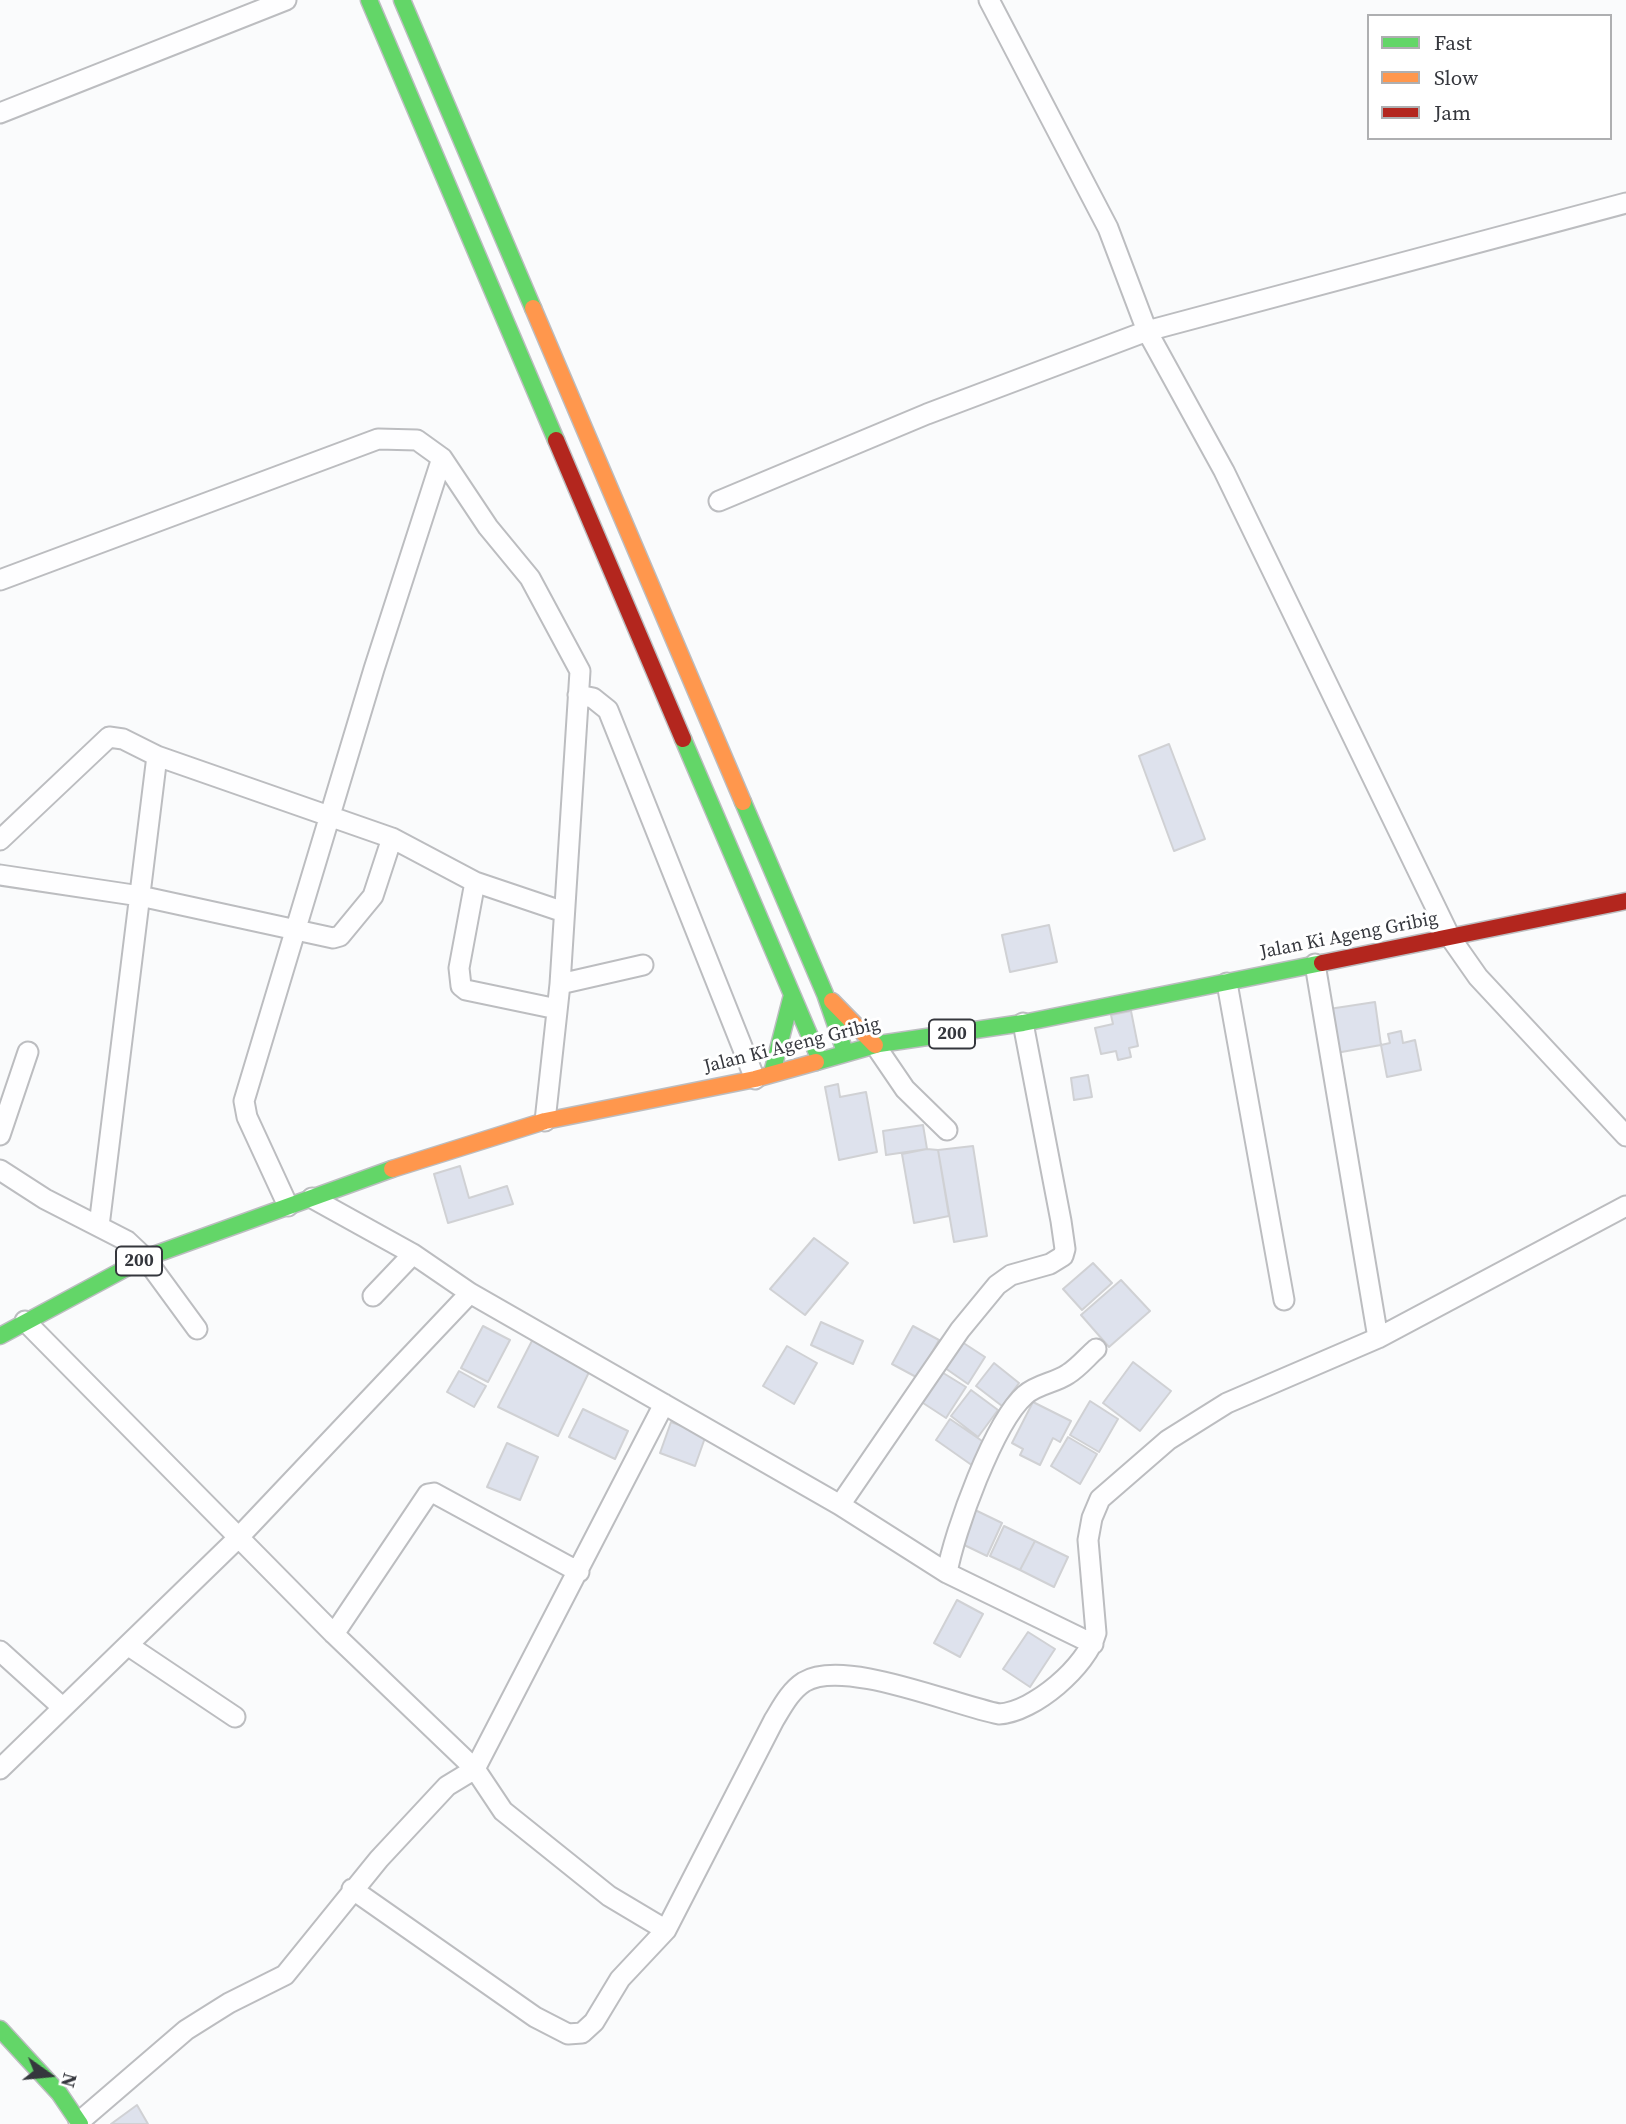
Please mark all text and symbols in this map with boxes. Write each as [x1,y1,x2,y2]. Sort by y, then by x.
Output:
legend [1367,14,1612,140]
text: Fast [1434,28,1472,57]
text: Slow [1434,63,1478,92]
text: Jam [1434,98,1471,127]
street label: Jalan Ki Ageng Gribig [1258,908,1440,964]
street label: Jalan Ki Ageng Gribig [701,1013,883,1079]
road number: 200 [929,1020,975,1049]
road number: 200 [116,1246,162,1276]
north arrow [14,2040,84,2110]
text: N [55,2070,84,2090]

